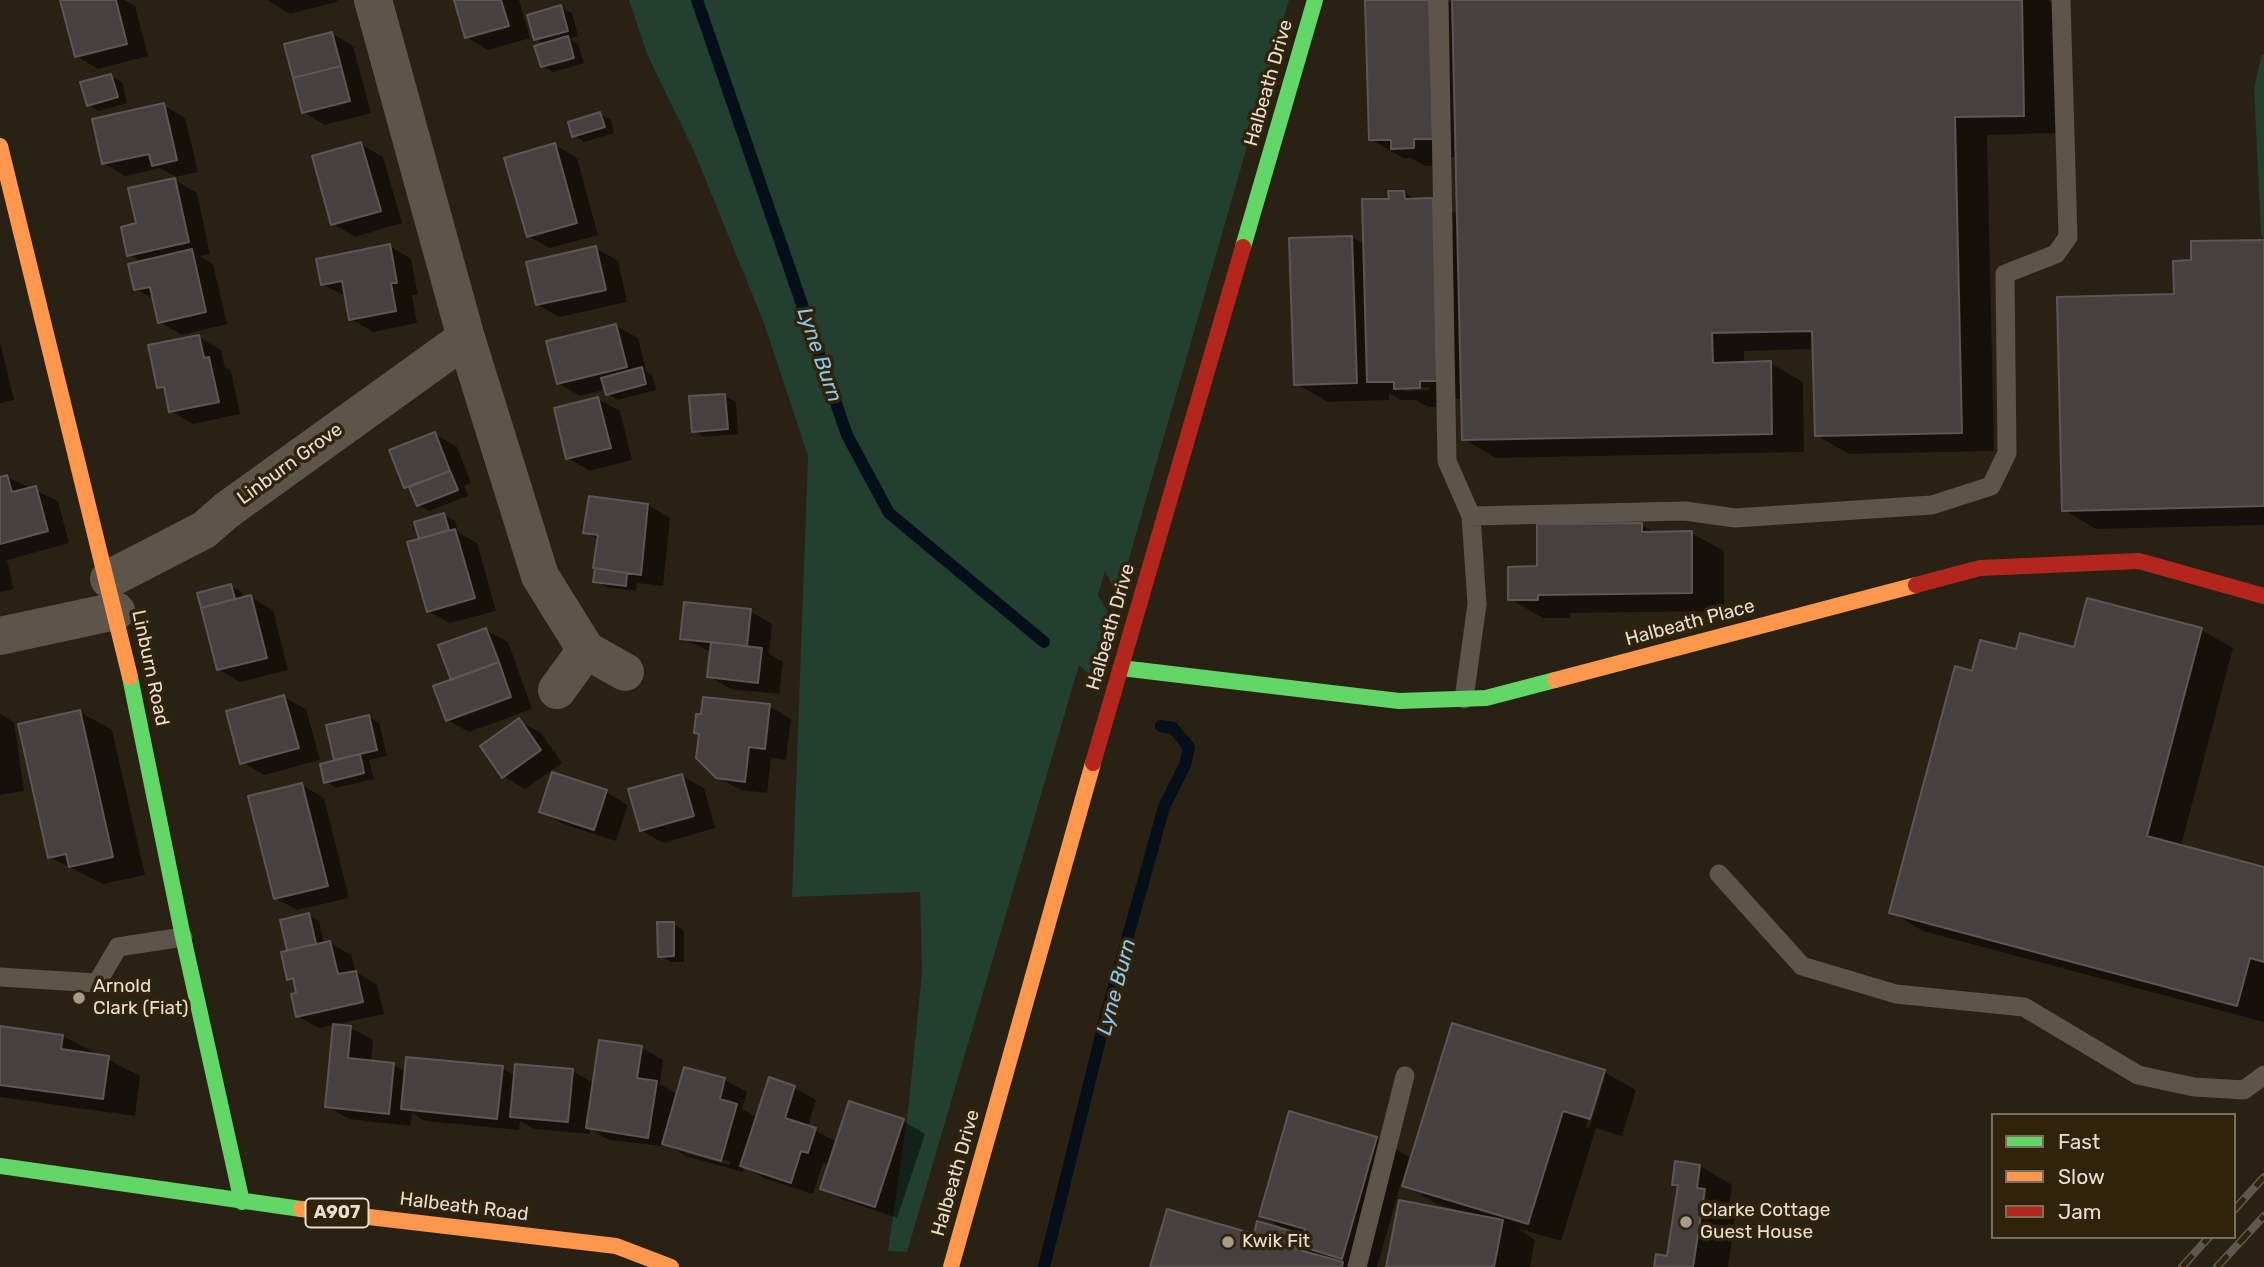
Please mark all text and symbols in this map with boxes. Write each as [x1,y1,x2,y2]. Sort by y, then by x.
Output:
street label: Halbeath Drive [1240,17,1298,149]
water label: Lyne Burn [791,304,847,406]
street label: Linburn Grove [233,418,347,510]
street label: Halbeath Drive [1082,561,1140,693]
street label: Halbeath Place [1623,595,1757,651]
street label: Linburn Road [127,608,173,728]
water label: Lyne Burn [1092,936,1142,1038]
place label: Arnold Clark (Fiat) [93,976,189,1020]
marker: Arnold Clark (Fiat) [71,990,87,1006]
street label: Halbeath Drive [927,1107,985,1239]
legend [1991,1113,2236,1239]
text: Fast [2058,1129,2100,1154]
text: Slow [2058,1164,2105,1189]
street label: Halbeath Road [398,1188,530,1226]
road number: A907 [306,1198,368,1228]
text: Jam [2058,1199,2102,1224]
place label: Clarke Cottage Guest House [1700,1200,1830,1244]
marker: Clarke Cottage Guest House [1678,1214,1694,1230]
place label: Kwik Fit [1242,1231,1310,1253]
marker: Kwik Fit [1220,1234,1236,1250]

